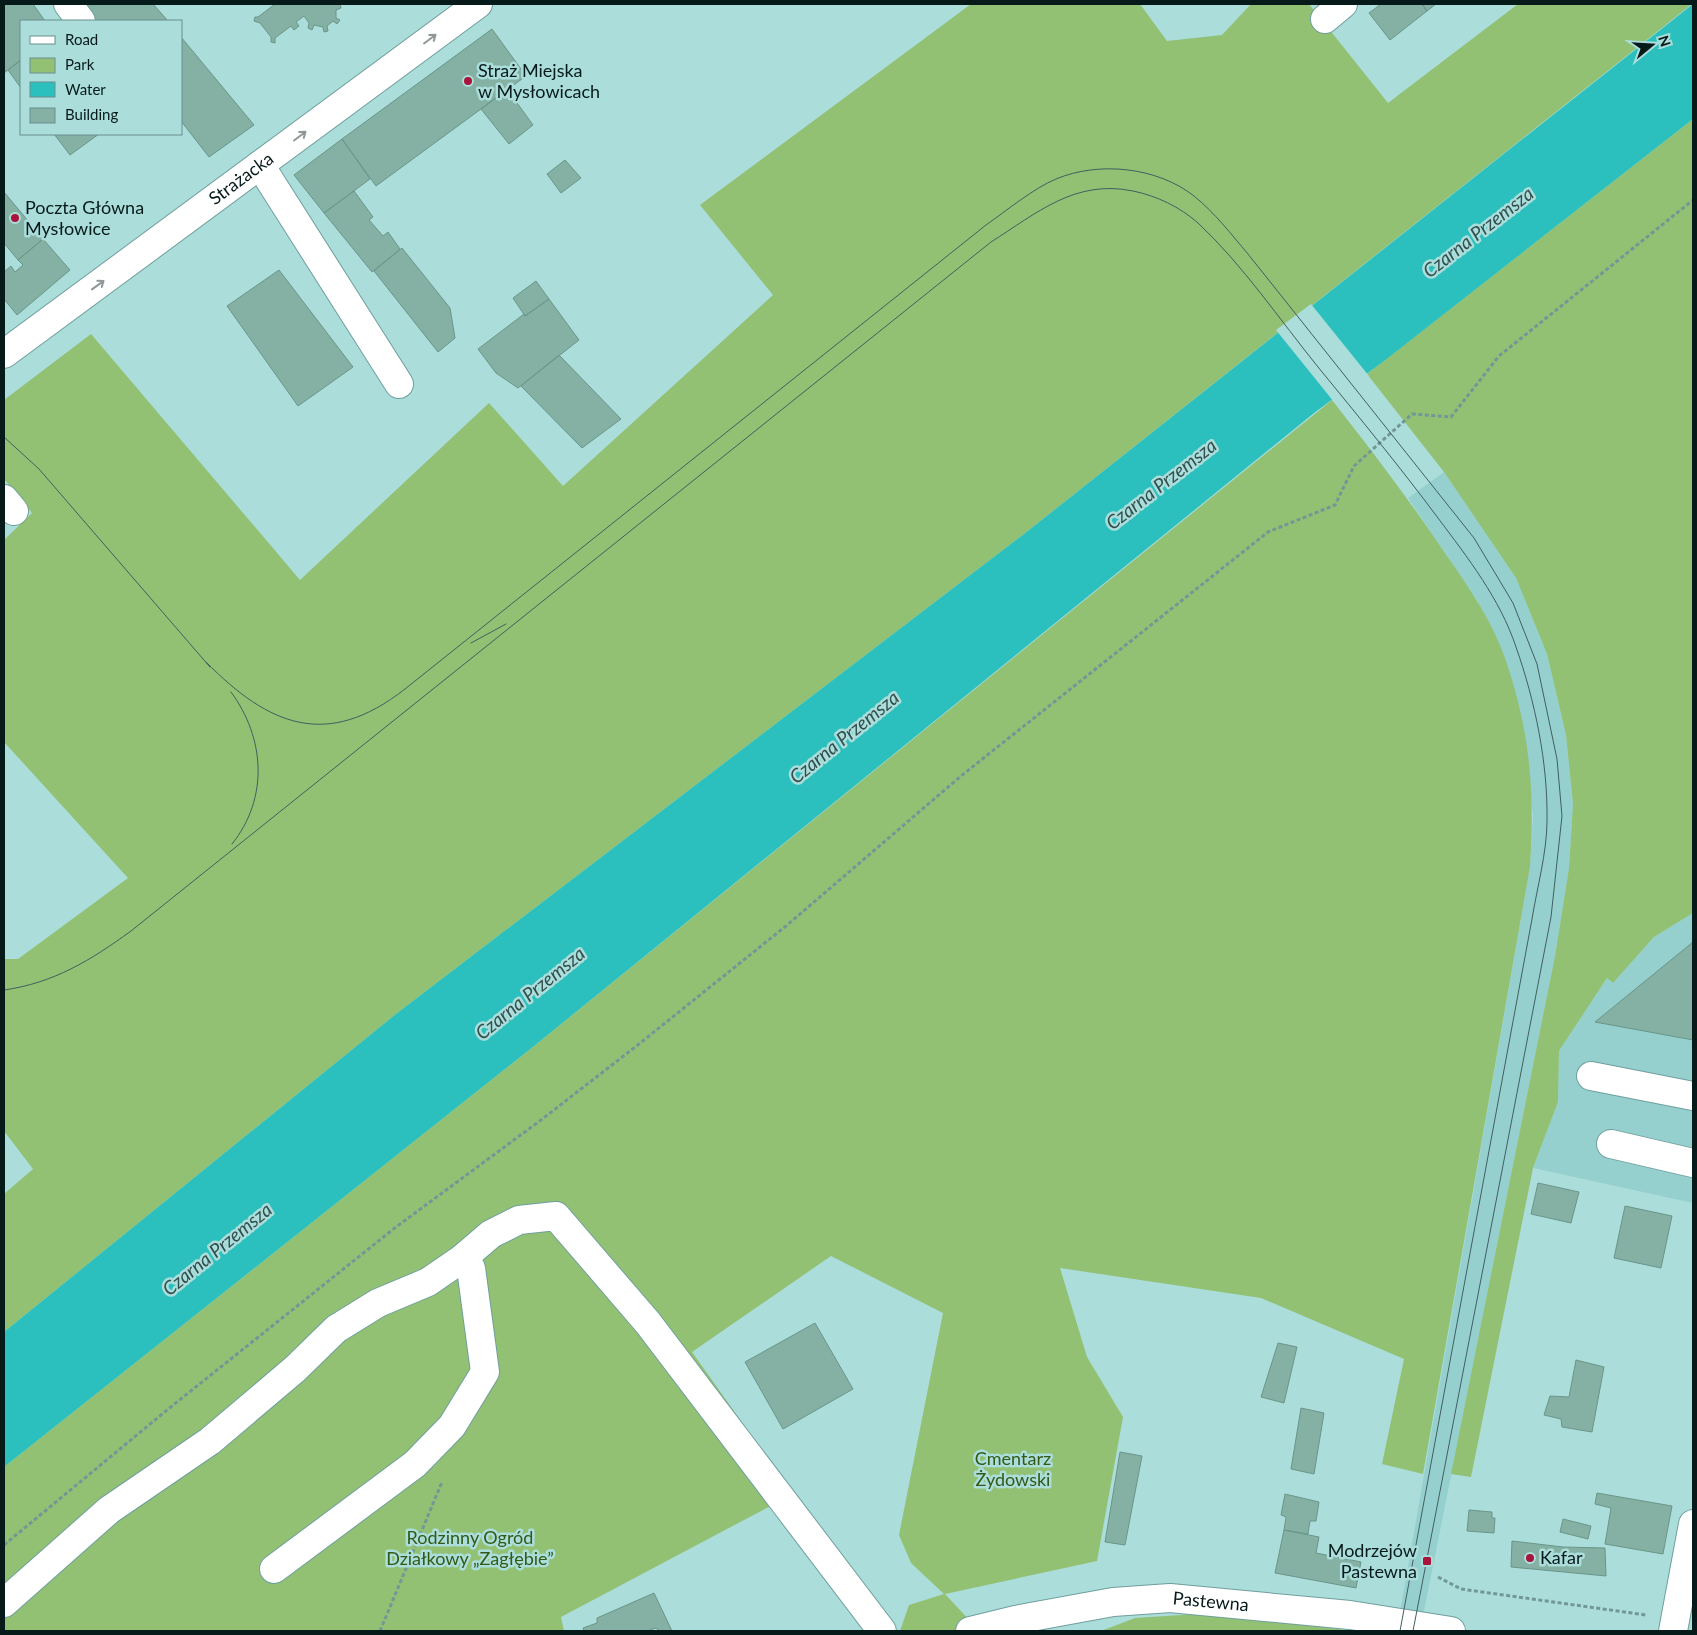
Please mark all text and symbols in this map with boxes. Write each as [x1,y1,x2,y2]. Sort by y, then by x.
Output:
legend [20,20,182,135]
north arrow [1627,20,1677,70]
text: Road [65,30,98,48]
text: N [1655,33,1675,49]
one-way arrow [423,34,436,45]
text: Park [65,55,95,73]
place label: Straż Miejska w Mysłowicach [478,59,600,102]
marker: Straż Miejska w Mysłowicach [462,75,474,87]
text: Water [65,80,106,98]
text: Building [65,105,118,123]
one-way arrow [293,131,307,141]
street label: Strażacka [204,147,277,209]
water label: Czarna Przemsza [1418,181,1538,282]
place label: Poczta Główna Mysłowice [25,196,144,239]
marker: Poczta Główna Mysłowice [9,212,21,224]
one-way arrow [91,280,105,290]
water label: Czarna Przemsza [1101,433,1221,534]
water label: Czarna Przemsza [784,685,903,788]
water label: Czarna Przemsza [470,941,589,1044]
water label: Czarna Przemsza [157,1197,276,1300]
park label: Cmentarz Żydowski [975,1447,1051,1490]
park label: Rodzinny Ogród Działkowy „Zagłębie” [386,1526,554,1569]
place label: Modrzejów Pastewna [1328,1539,1417,1582]
place label: Kafar [1540,1546,1583,1568]
marker: Kafar [1524,1552,1536,1564]
marker: Modrzejów Pastewna [1421,1555,1433,1567]
street label: Pastewna [1172,1586,1250,1615]

